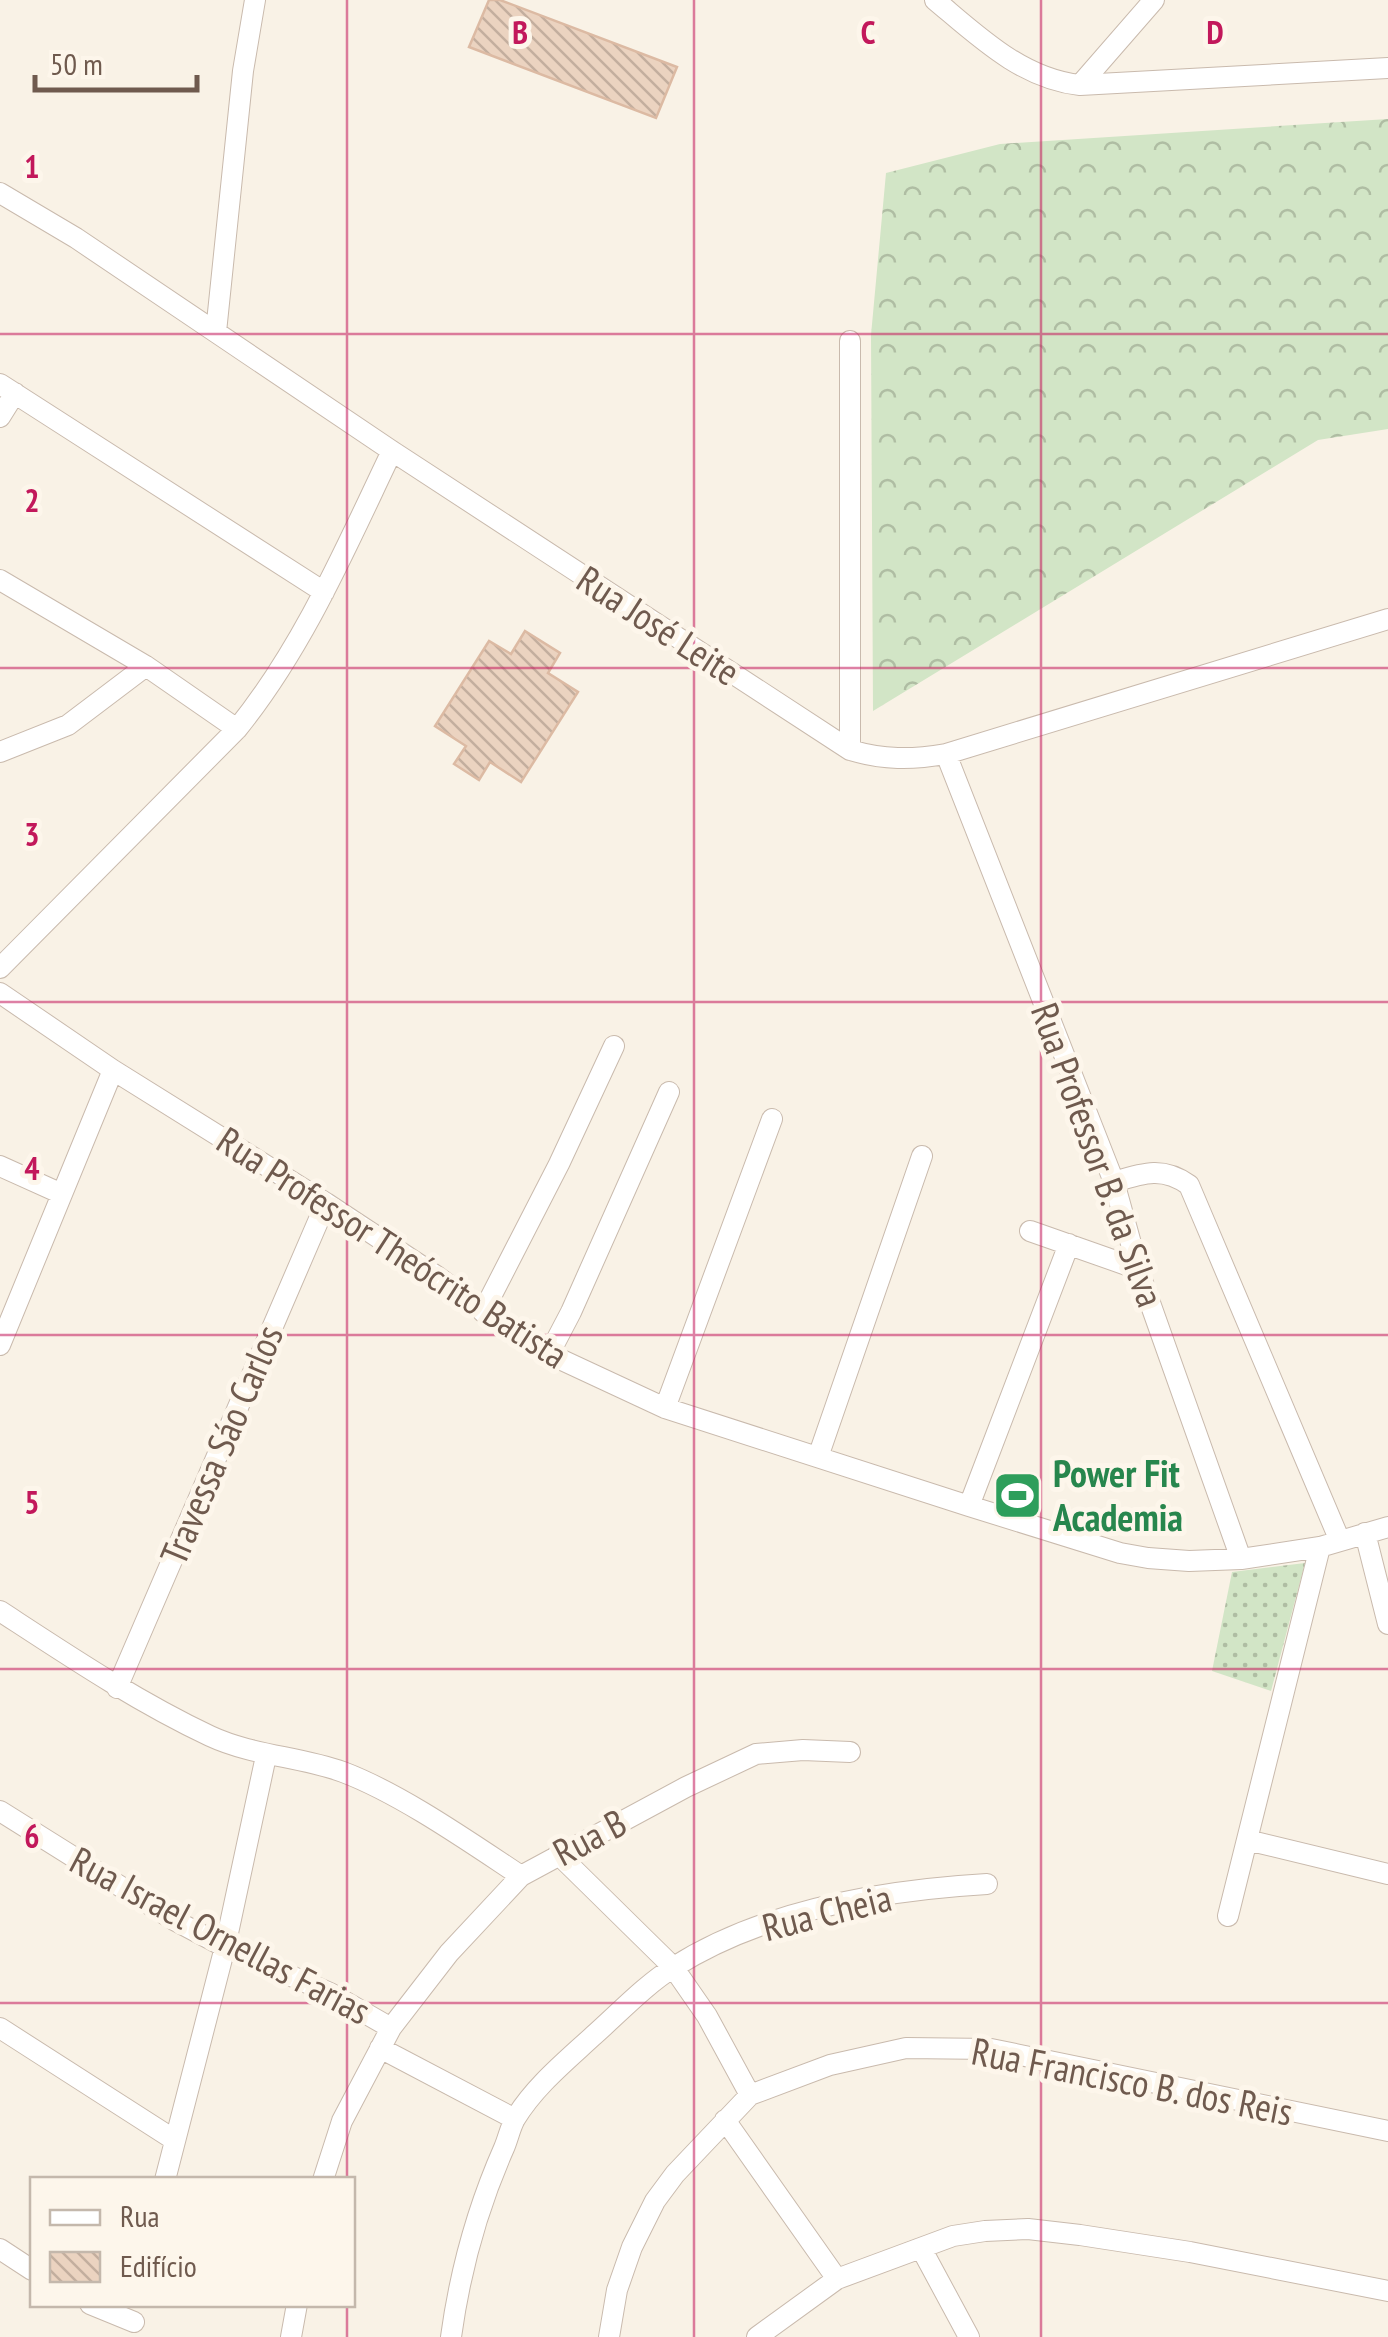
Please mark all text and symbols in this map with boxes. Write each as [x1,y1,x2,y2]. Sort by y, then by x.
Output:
text: B [512,11,528,53]
text: C [861,11,876,53]
text: D [1206,11,1224,53]
scale bar [35,30,198,92]
text: 50 m [50,44,103,83]
text: 1 [24,145,40,187]
text: 2 [24,479,40,521]
street label: Rua José Leite [568,554,749,695]
text: 3 [24,813,40,855]
street label: Rua Professor B. da Silva [1021,996,1176,1313]
street label: Rua Professor Theócrito Batista [208,1115,577,1378]
text: 4 [24,1147,40,1189]
street label: Travessa Sáo Carlos [148,1317,293,1572]
place label: Power Fit Academia [1052,1448,1183,1541]
sports icon: Power Fit Academia [992,1470,1044,1522]
text: 5 [24,1481,40,1523]
street label: Rua B [544,1797,634,1876]
text: 6 [24,1815,40,1857]
street label: Rua Israel Ornellas Farias [62,1835,379,2034]
street label: Rua Cheia [757,1872,896,1951]
street label: Rua Francisco B. dos Reis [968,2025,1297,2136]
legend [30,2177,355,2307]
text: Rua [120,2196,159,2235]
text: Edifício [120,2246,197,2285]

